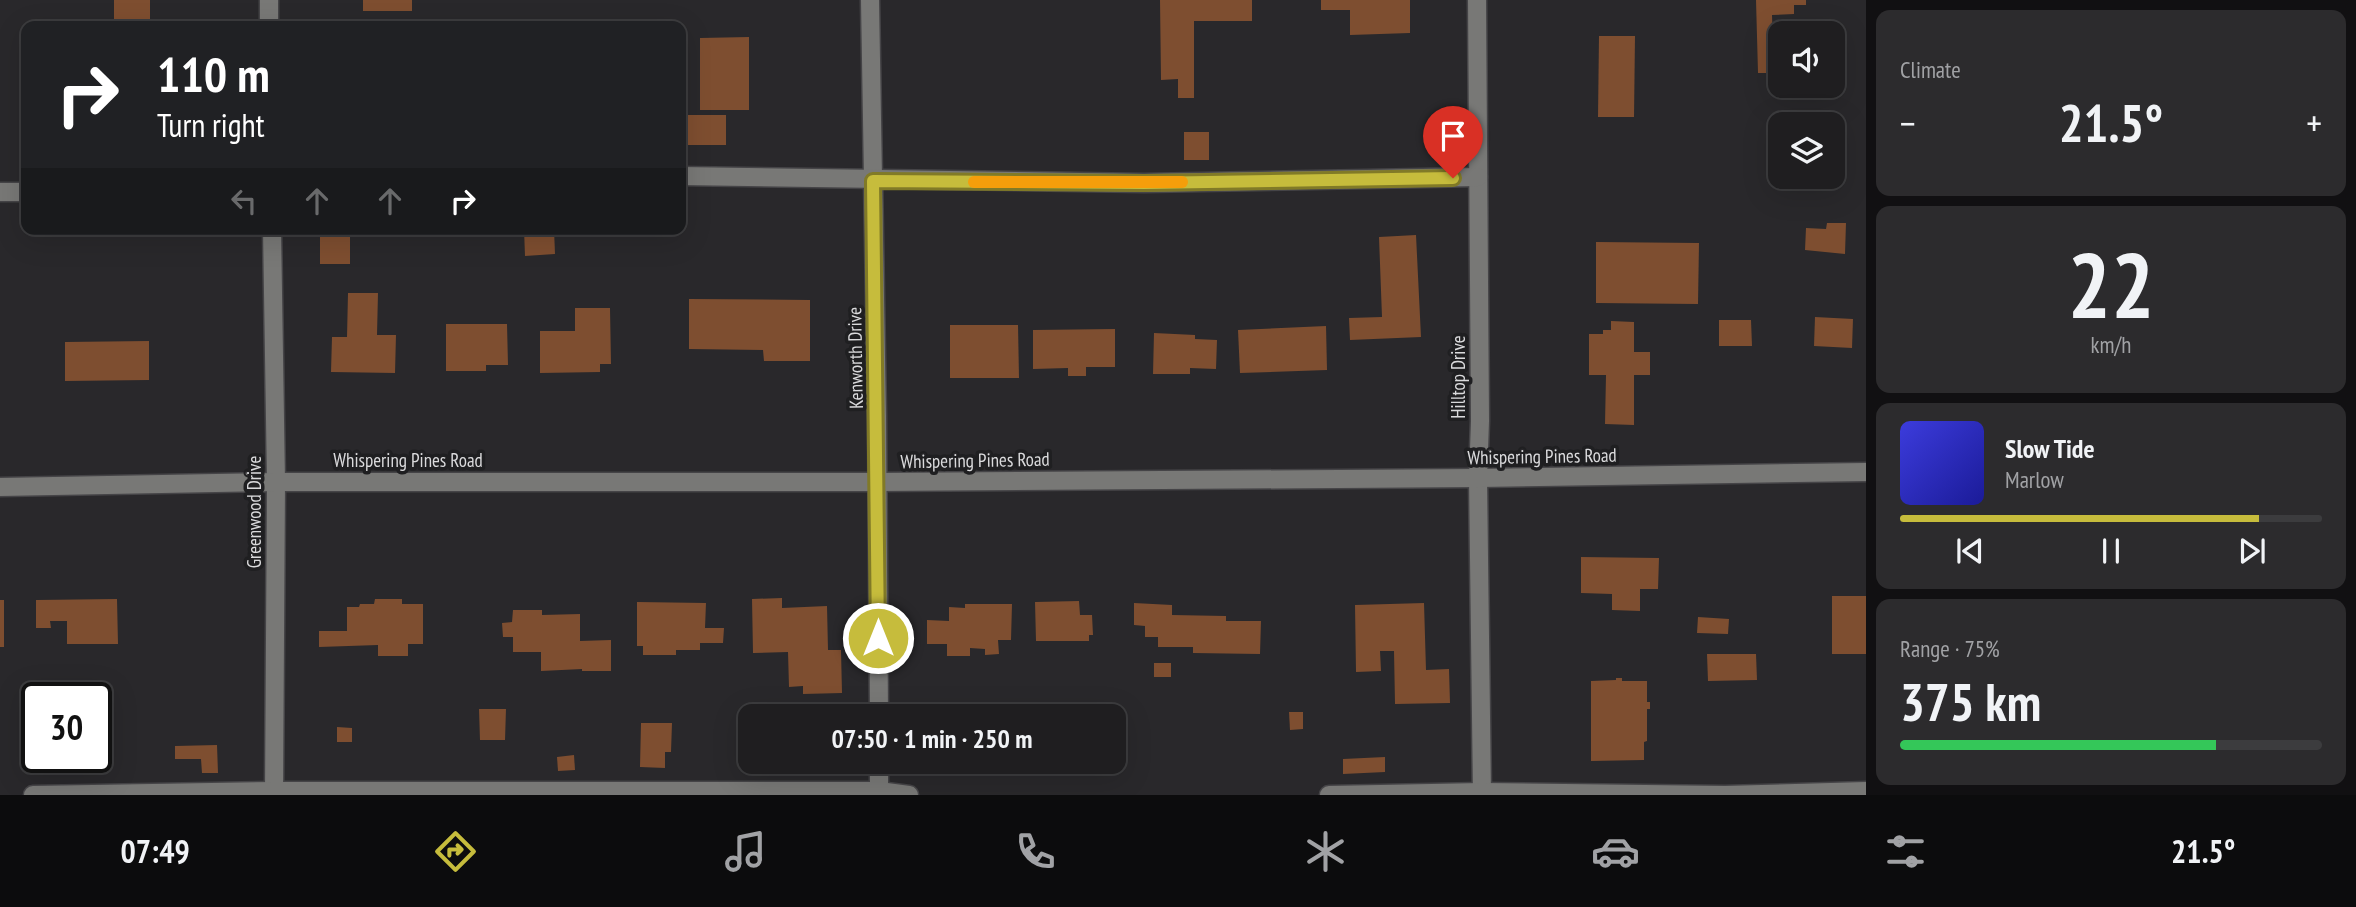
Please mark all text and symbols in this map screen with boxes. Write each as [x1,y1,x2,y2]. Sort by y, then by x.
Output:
map controls [1768,21,1845,189]
button: sound [1768,21,1845,98]
text: 110 m [157,42,270,106]
icon: right [42,49,133,140]
text: Climate [1900,55,1961,84]
text: 21.5° [2059,89,2163,156]
text: − [1900,98,1916,147]
text: + [2306,98,2322,147]
text: Turn right [157,104,265,146]
pin [1423,106,1483,178]
button: layers [1768,112,1845,189]
icon: arrive [1434,117,1472,155]
icon: left [225,182,263,220]
icon: ahead [298,182,336,220]
icon: ahead [371,182,409,220]
icon: right [444,182,482,220]
text: 22 [2068,225,2155,343]
street label: Kenworth Drive [842,307,868,409]
text: km/h [2091,330,2131,359]
street label: Hilltop Drive [1446,335,1470,419]
text: Slow Tide [2005,432,2095,465]
street label: Whispering Pines Road [1467,443,1617,469]
street label: Whispering Pines Road [900,447,1050,473]
street label: Whispering Pines Road [333,448,483,472]
street label: Greenwood Drive [242,456,266,568]
text: Marlow [2005,465,2064,494]
icon: previous [1951,532,1989,570]
icon: pause [2092,532,2130,570]
icon: next [2233,532,2271,570]
position arrow [841,601,915,675]
text: Range · 75% [1900,634,2000,663]
text: 375 km [1900,668,2041,735]
speed limit sign: 30 [21,682,112,773]
text: 07:50 · 1 min · 250 m [832,722,1032,755]
icon: directions [431,827,480,876]
icon: music [721,827,770,876]
icon: phone [1011,827,1060,876]
icon: climate [1301,827,1350,876]
icon: car [1591,827,1640,876]
icon: filters [1881,827,1930,876]
text: 07:49 [121,830,190,872]
text: 21.5° [2171,830,2235,872]

